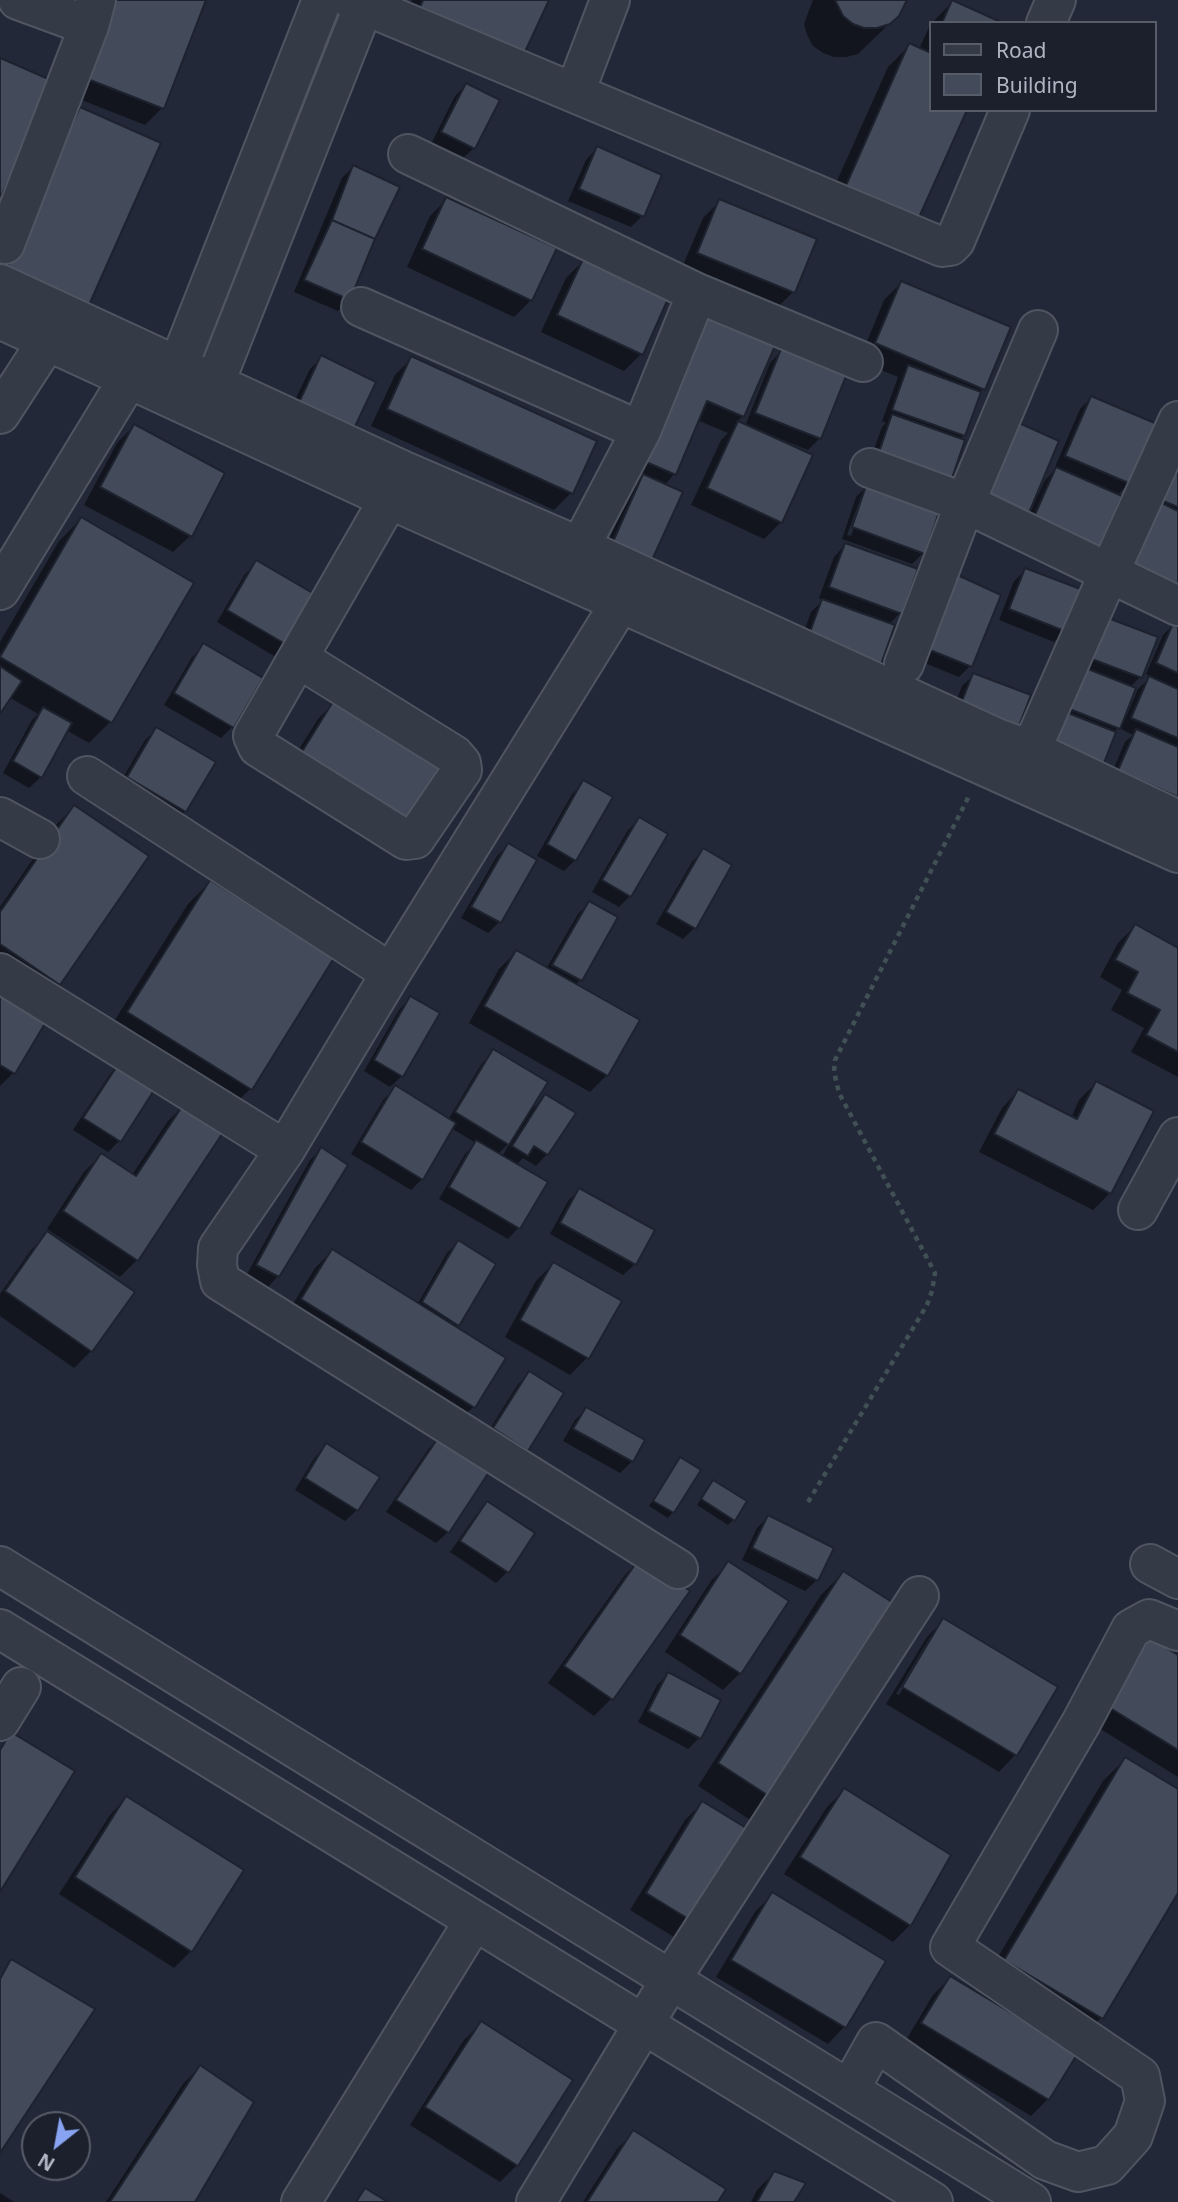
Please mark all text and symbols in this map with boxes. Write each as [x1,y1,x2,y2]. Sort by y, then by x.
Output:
legend [930,21,1157,112]
text: Road [996,36,1046,64]
text: Building [996,71,1078,99]
north arrow [21,2111,91,2181]
text: N [33,2147,60,2177]

